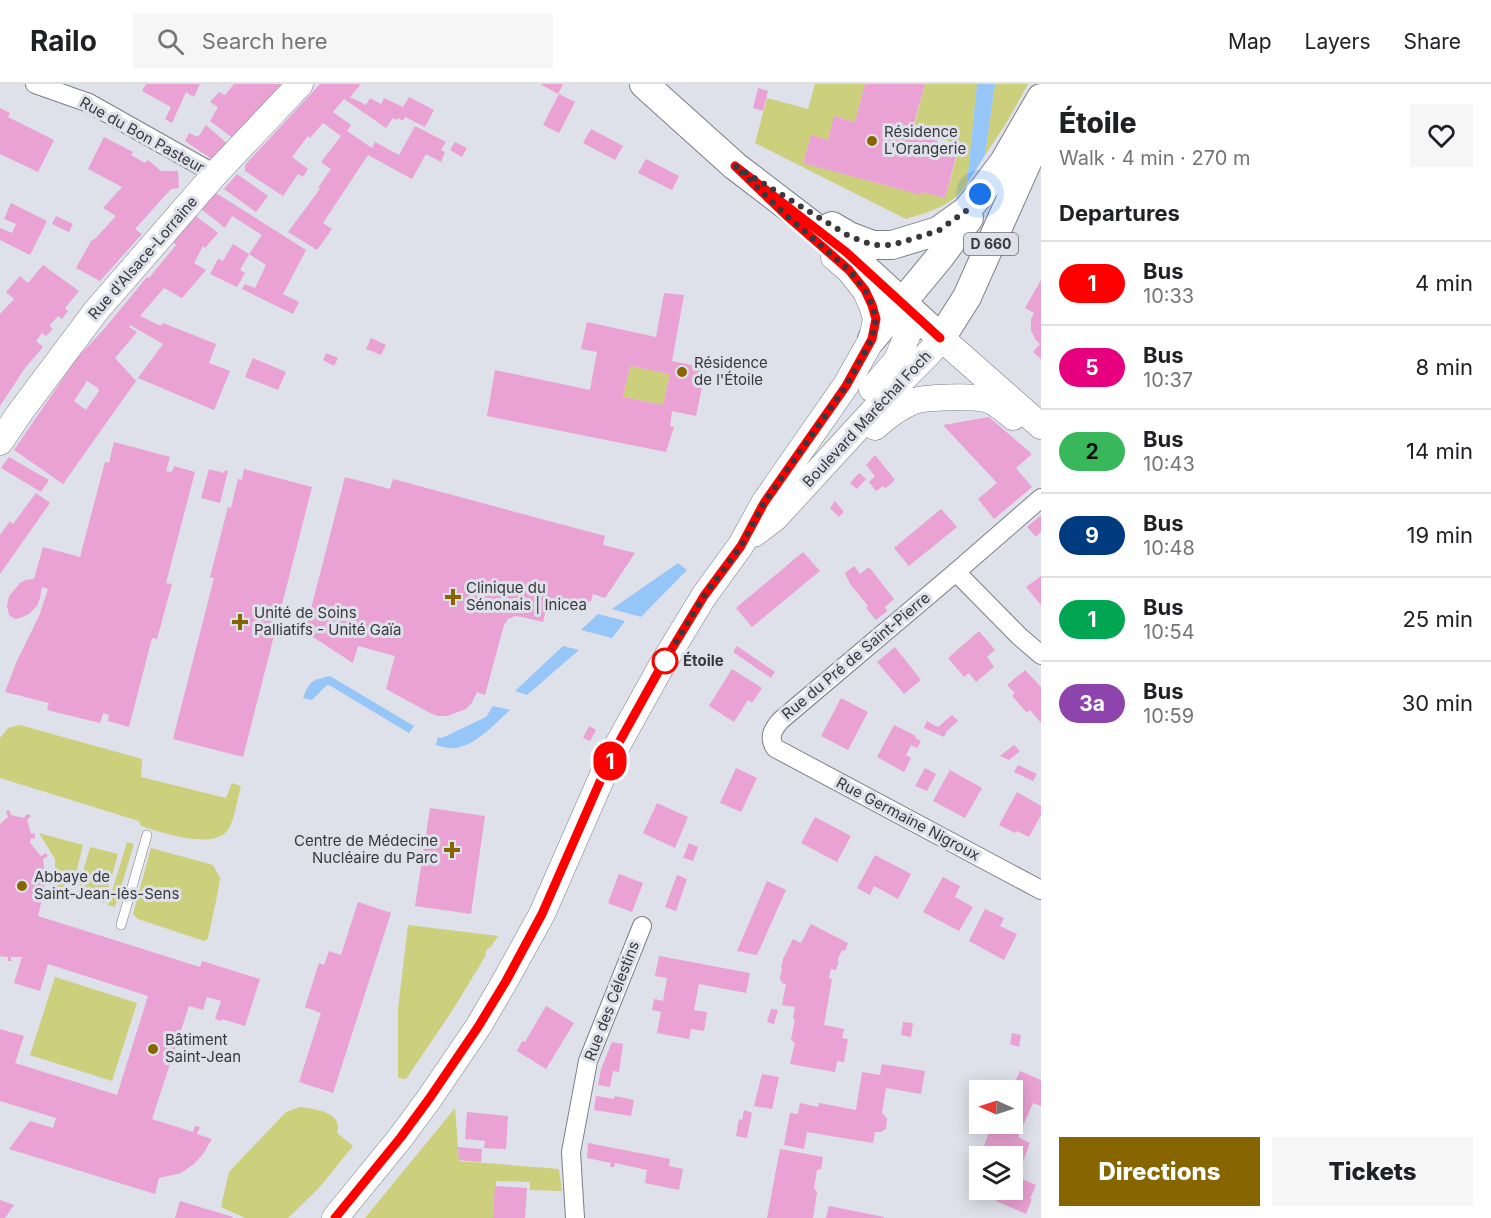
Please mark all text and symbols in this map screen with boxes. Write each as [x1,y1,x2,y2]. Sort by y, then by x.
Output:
search box [133,14,553,68]
text: Railo [30,24,97,58]
icon: search [154,25,187,58]
text: Search here [202,28,328,54]
text: Map [1228,29,1272,54]
text: Layers [1305,29,1371,54]
text: Share [1404,29,1461,54]
street label: Rue du Bon Pasteur [77,92,208,177]
button: heart [1410,104,1473,167]
text: Étoile [1059,106,1137,140]
place label: Résidence L'Orangerie [884,122,966,158]
marker: Résidence L'Orangerie [865,134,879,148]
text: Walk · 4 min · 270 m [1059,146,1250,170]
your location [965,179,995,209]
street label: Rue d'Alsace-Lorraine [84,192,201,323]
text: Departures [1059,200,1180,226]
road number: D 660 [964,233,1018,255]
text: Bus [1143,258,1184,284]
text: 4 min [1415,270,1473,296]
text: 1 [1087,271,1097,296]
text: 10:33 [1143,284,1194,308]
text: Bus [1143,342,1184,368]
street label: Boulevard Maréchal Foch [798,346,935,491]
place label: Résidence de l'Étoile [694,353,768,389]
text: 8 min [1416,354,1473,380]
text: 5 [1085,355,1099,380]
marker: Résidence de l'Étoile [675,365,689,379]
text: 10:37 [1143,368,1193,392]
text: Bus [1143,426,1184,452]
text: 14 min [1406,438,1473,464]
text: 2 [1085,439,1099,464]
text: 10:43 [1143,452,1195,476]
text: Bus [1143,510,1184,536]
text: 19 min [1407,522,1473,548]
text: 9 [1085,523,1099,548]
text: 10:48 [1143,536,1195,560]
place label: Clinique du Sénonais | Inicea [466,578,587,614]
marker: Clinique du Sénonais | Inicea [444,588,462,606]
street label: Rue du Pré de Saint-Pierre [778,588,934,723]
text: Bus [1143,594,1184,620]
place label: Unité de Soins Palliatifs - Unité Gaïa [254,603,401,639]
text: 25 min [1402,606,1473,632]
text: 1 [1087,607,1097,632]
marker: Unité de Soins Palliatifs - Unité Gaïa [231,613,249,631]
text: 10:54 [1143,620,1195,644]
marker: Étoile [652,648,678,674]
place label: Étoile [683,651,724,670]
text: Bus [1143,678,1184,704]
text: 30 min [1402,690,1473,716]
text: 3a [1079,691,1105,716]
text: 10:59 [1143,704,1194,728]
line badge: 1 [590,742,630,780]
text: 1 [605,749,615,774]
street label: Rue Germaine Nigroux [833,773,983,864]
place label: Centre de Médecine Nucléaire du Parc [294,831,438,867]
marker: Centre de Médecine Nucléaire du Parc [443,841,461,859]
place label: Abbaye de Saint-Jean-lès-Sens [34,867,179,903]
marker: Abbaye de Saint-Jean-lès-Sens [15,879,29,893]
street label: Rue des Célestins [580,938,643,1063]
place label: Bâtiment Saint-Jean [165,1030,241,1066]
marker: Bâtiment Saint-Jean [146,1042,160,1056]
north arrow [969,1080,1023,1134]
map controls [969,1080,1023,1200]
button: Directions [1059,1137,1260,1206]
button: Tickets [1272,1137,1473,1206]
button: layers [969,1146,1023,1200]

